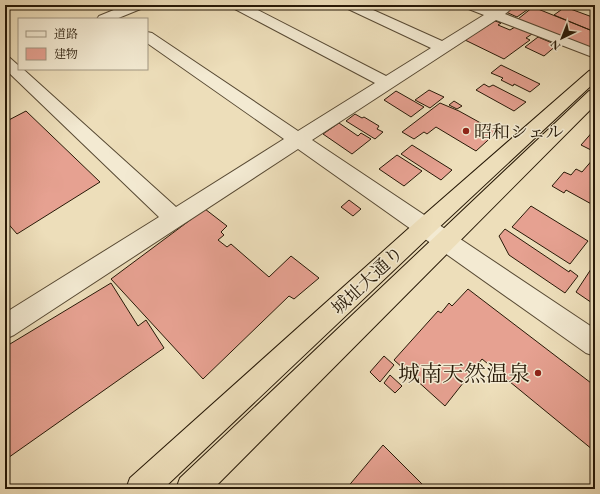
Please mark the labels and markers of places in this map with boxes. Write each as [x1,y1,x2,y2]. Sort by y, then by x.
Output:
place label: 昭和シェル [474,120,564,143]
marker: 昭和シェル [461,126,471,136]
place label: 城南天然温泉 [398,359,530,388]
marker: 城南天然温泉 [533,368,543,378]

